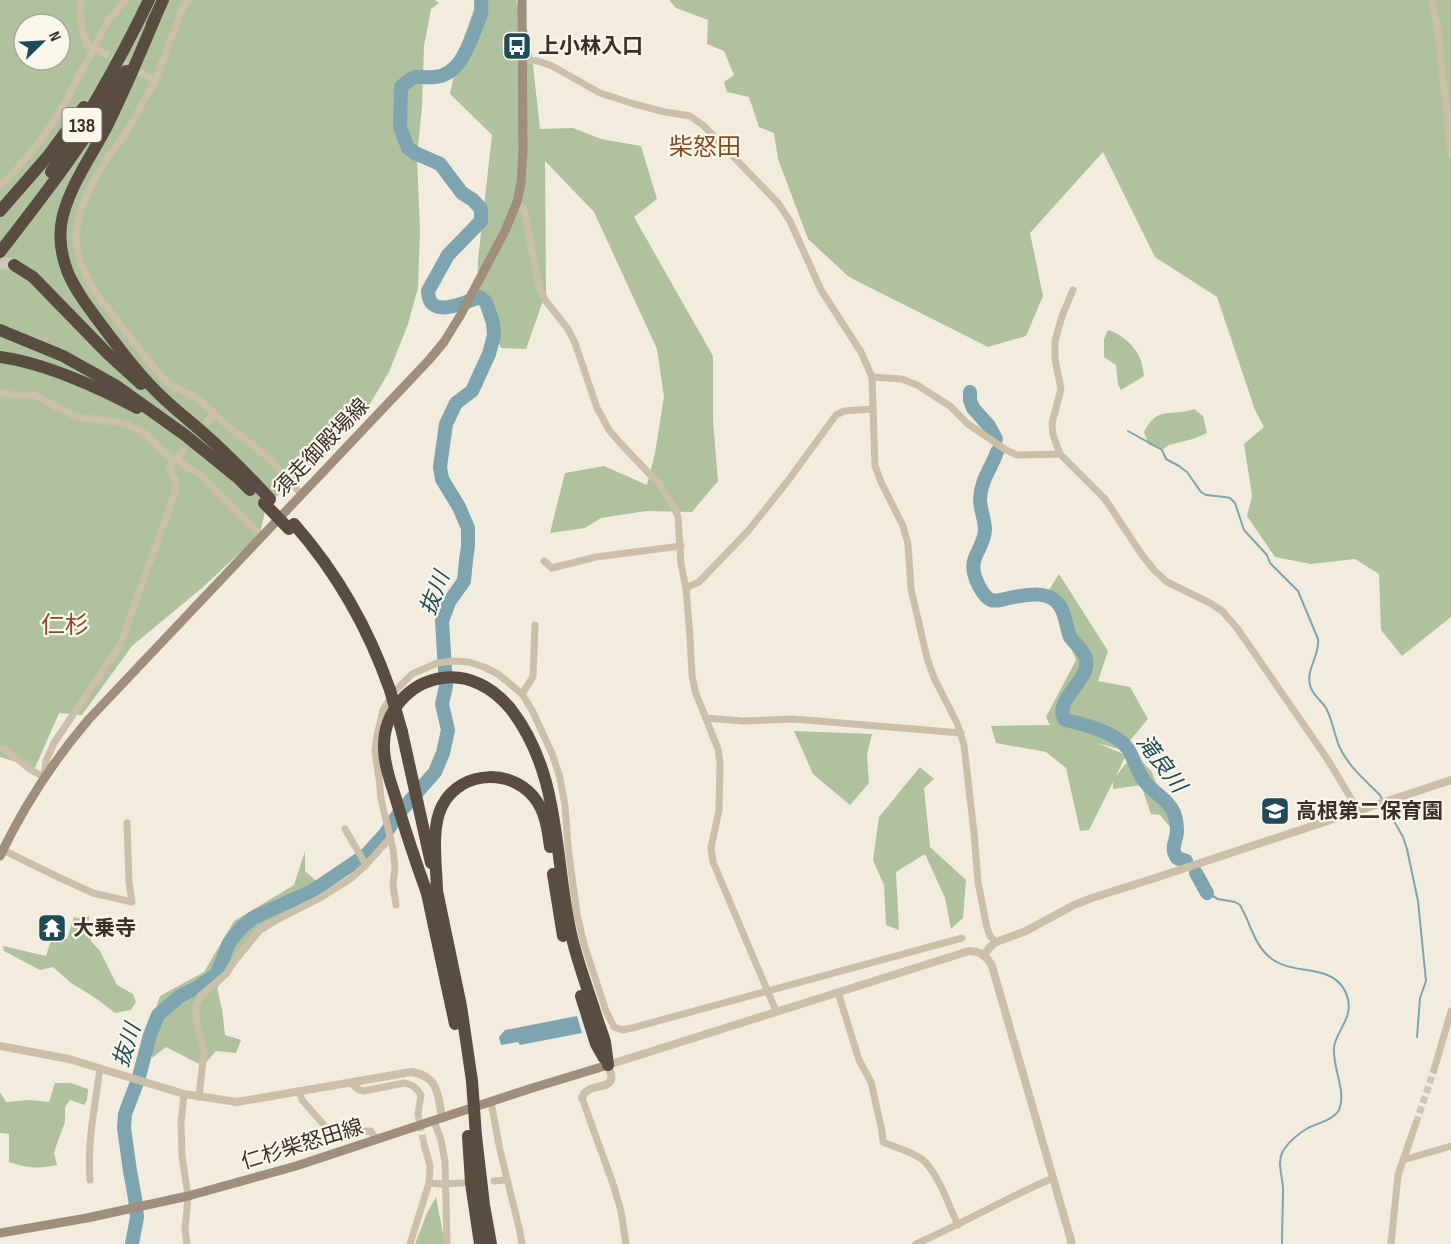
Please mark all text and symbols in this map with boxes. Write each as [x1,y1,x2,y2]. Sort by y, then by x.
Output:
north arrow [12,12,72,72]
text: N [44,29,65,44]
bus stop icon: 上小林入口 [501,30,533,62]
place label: 上小林入口 [538,34,643,59]
road number: 138 [62,108,101,142]
district label: 柴怒田 [669,133,741,162]
street label: 須走御殿場線 [269,393,374,501]
water label: 抜川 [415,566,457,619]
district label: 仁杉 [41,611,89,640]
water label: 滝良川 [1130,729,1193,800]
school or university icon: 高根第二保育園 [1259,795,1291,827]
place label: 高根第二保育園 [1296,799,1443,824]
temple icon: 大乗寺 [36,912,68,944]
place label: 大乗寺 [73,916,136,941]
water label: 抜川 [108,1018,148,1071]
street label: 仁杉柴怒田線 [238,1114,366,1175]

